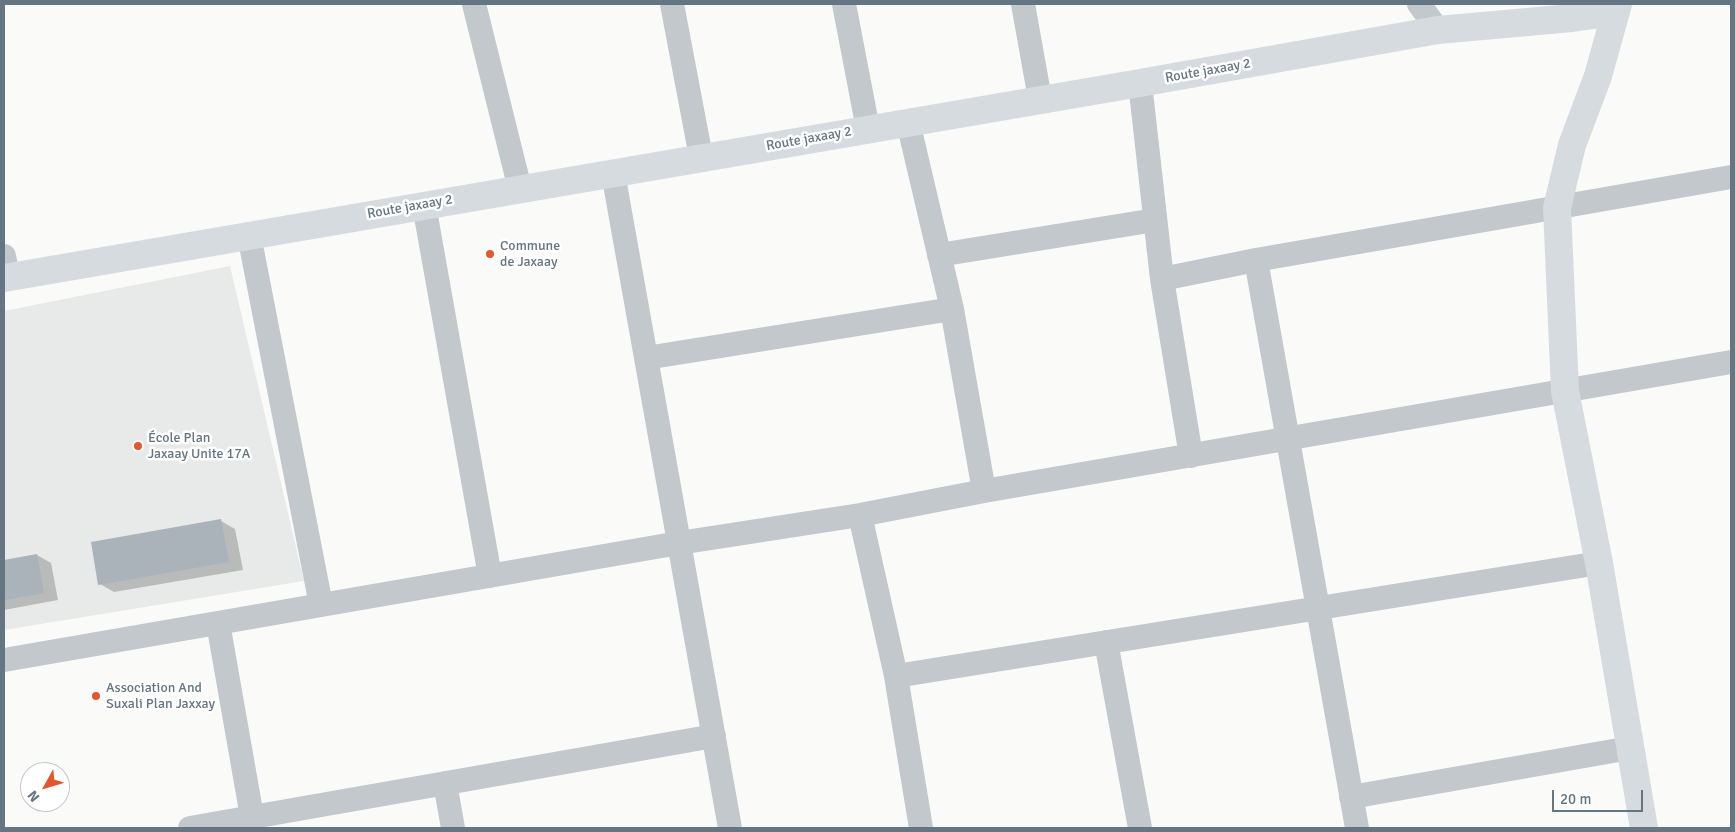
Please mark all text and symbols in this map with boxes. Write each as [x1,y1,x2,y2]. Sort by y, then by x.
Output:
street label: Route jaxaay 2 [1164,55,1252,87]
street label: Route jaxaay 2 [765,123,853,155]
street label: Route jaxaay 2 [366,191,454,223]
place label: Commune de Jaxaay [500,238,560,270]
marker: Commune de Jaxaay [484,248,496,260]
place label: École Plan Jaxaay Unite 17A [148,430,250,462]
marker: École Plan Jaxaay Unite 17A [132,440,144,452]
place label: Association And Suxali Plan Jaxxay [106,680,215,712]
marker: Association And Suxali Plan Jaxxay [90,690,102,702]
north arrow [20,762,70,812]
scale bar [1555,780,1646,812]
text: N [24,787,43,805]
text: 20 m [1560,790,1591,808]

